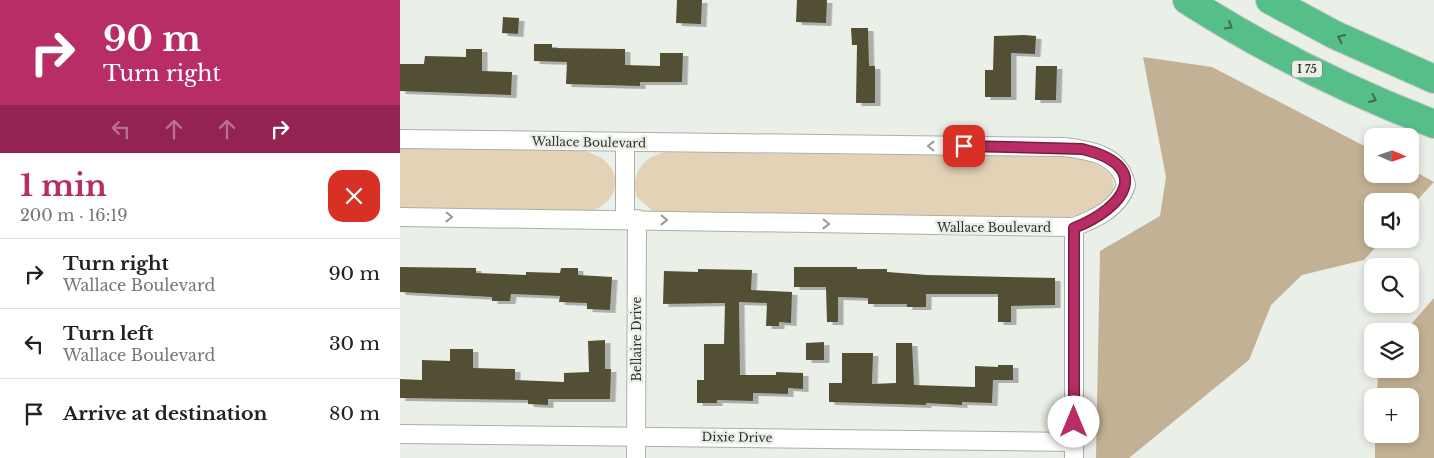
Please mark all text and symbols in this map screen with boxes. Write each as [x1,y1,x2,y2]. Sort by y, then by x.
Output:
text: 90 m [103,17,201,60]
one-way arrow [1223,19,1232,29]
icon: right [20,20,85,85]
one-way arrow [1337,34,1346,44]
text: Turn right [103,60,221,87]
road number: I 75 [1292,61,1322,78]
one-way arrow [1368,93,1377,104]
icon: left [107,115,135,143]
icon: ahead [160,115,188,143]
icon: ahead [213,115,241,143]
icon: right [266,115,294,143]
pin [943,125,985,167]
north arrow [1364,128,1419,182]
map controls [1364,128,1419,443]
icon: arrive [950,132,978,160]
street label: Wallace Boulevard [531,133,646,150]
one-way arrow [927,140,935,151]
text: 1 min [20,167,107,204]
button: close [328,170,380,222]
button: sound [1364,193,1419,248]
text: 200 m · 16:19 [20,205,128,225]
one-way arrow [445,212,453,222]
one-way arrow [660,215,668,225]
one-way arrow [822,219,830,229]
street label: Wallace Boulevard [936,220,1051,235]
text: Turn right [63,252,169,275]
button: search [1364,258,1419,313]
icon: right [20,260,48,288]
text: 90 m [328,262,380,285]
text: Wallace Boulevard [63,275,215,295]
street label: Bellaire Drive [629,296,644,381]
text: Turn left [63,322,154,345]
button: layers [1364,323,1419,378]
icon: left [20,330,48,358]
text: 30 m [329,332,380,355]
text: Wallace Boulevard [63,345,215,365]
button: + [1364,388,1419,443]
position arrow [1047,395,1099,447]
icon: arrive [20,400,48,428]
text: Arrive at destination [63,402,267,425]
text: 80 m [329,402,380,425]
street label: Dixie Drive [702,429,773,445]

